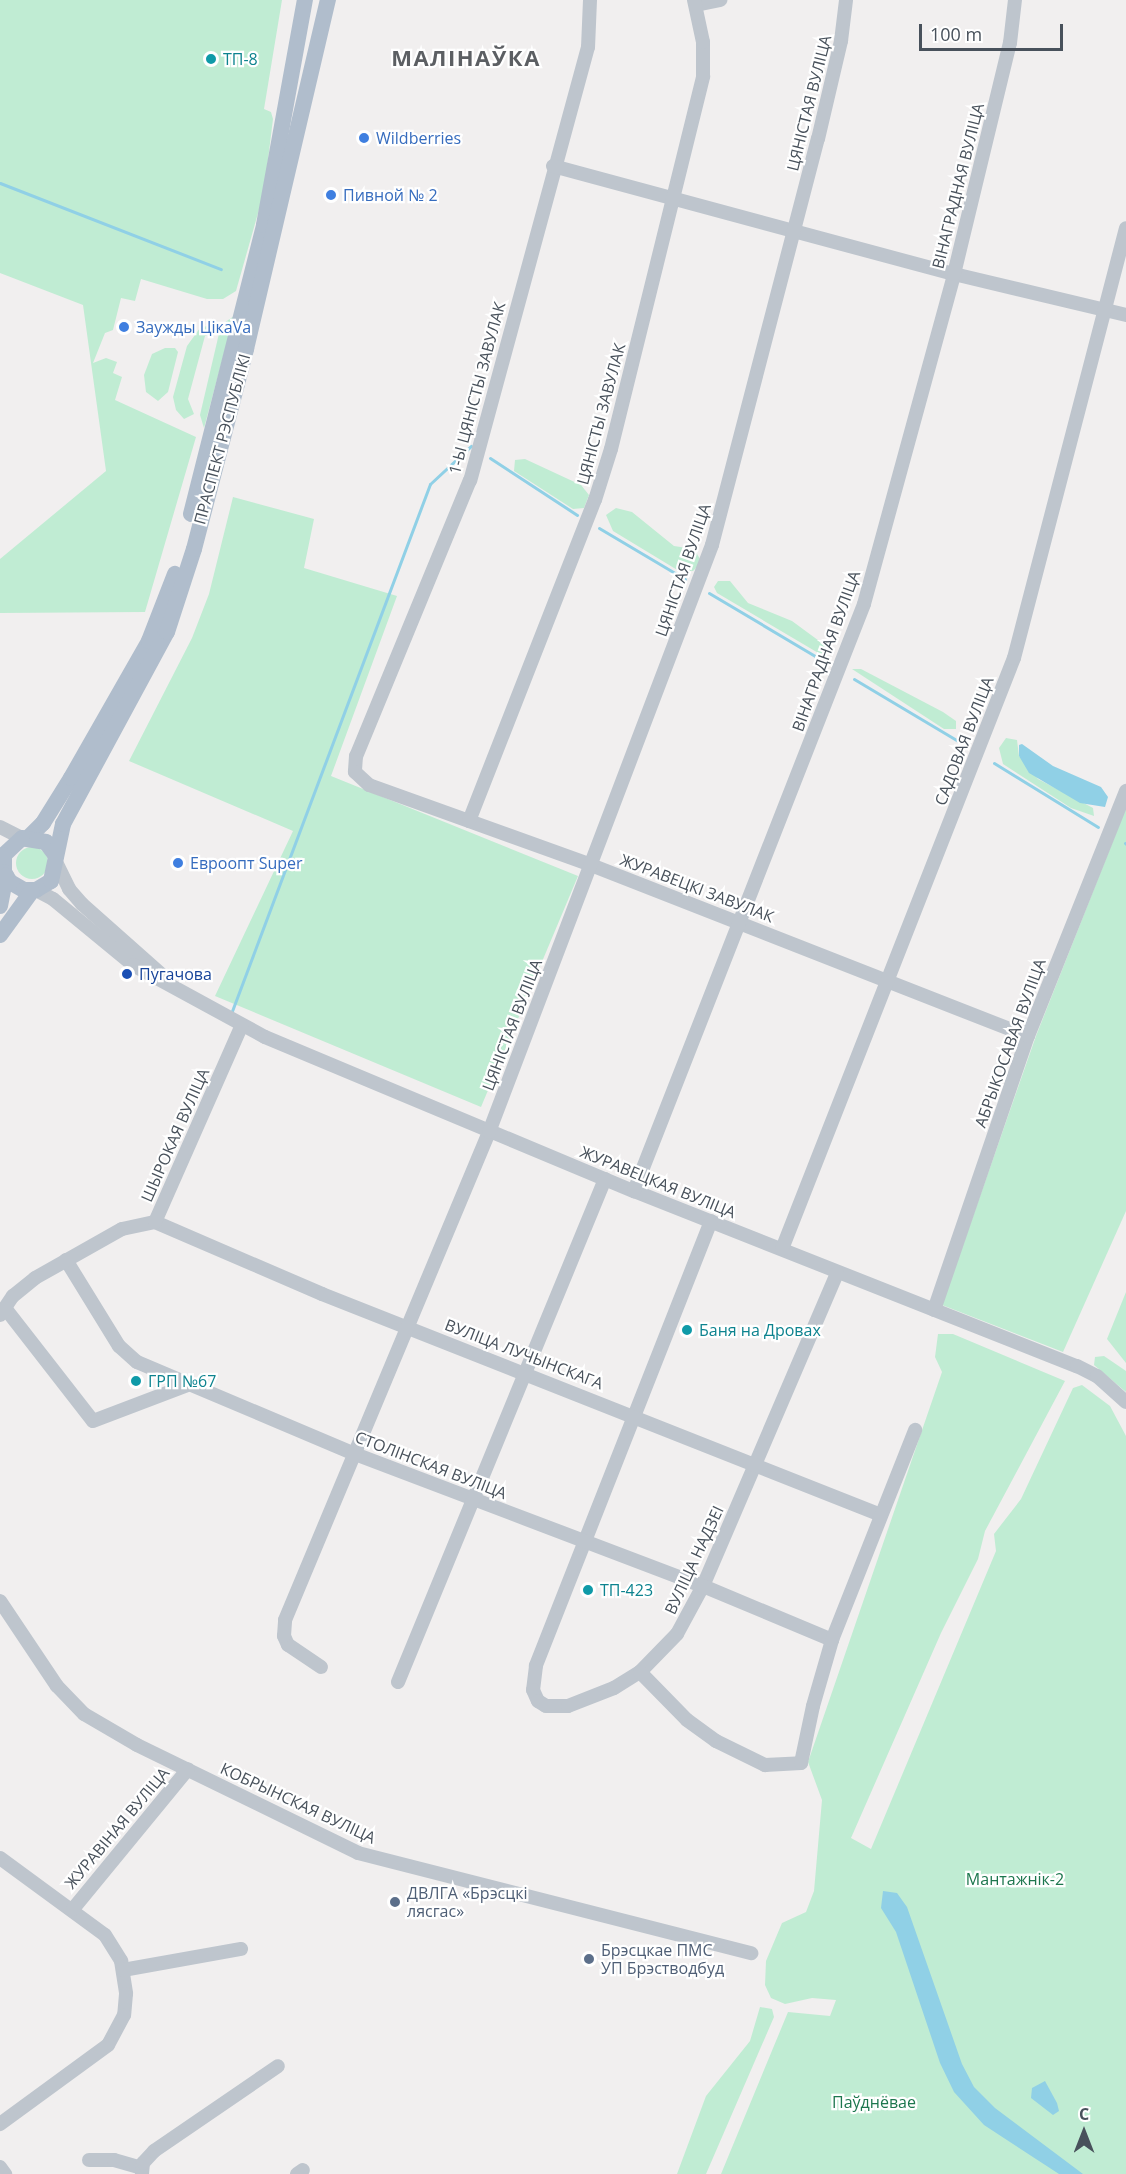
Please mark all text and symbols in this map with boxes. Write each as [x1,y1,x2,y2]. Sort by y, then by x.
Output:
scale bar [922,12,1066,50]
text: 100 m [930,22,982,46]
street label: ЦЯНІСТАЯ ВУЛІЦА [783,33,835,173]
district label: МАЛІНАЎКА [391,45,541,71]
place label: ТП-8 [223,49,258,69]
marker: ТП-8 [204,52,218,66]
street label: ВІНАГРАДНАЯ ВУЛІЦА [928,101,988,271]
place label: Wildberries [376,128,461,148]
marker: Wildberries [357,131,371,145]
place label: Пивной № 2 [343,185,438,205]
marker: Пивной № 2 [324,188,338,202]
street label: 1-Ы ЦЯНІСТЫ ЗАВУЛАК [445,300,509,476]
place label: Заужды ЦікаVа [136,317,251,337]
marker: Заужды ЦікаVа [117,320,131,334]
street label: ЦЯНІСТЫ ЗАВУЛАК [573,341,629,487]
street label: ПРАСПЕКТ РЭСПУБЛІКІ [190,352,254,526]
street label: ЦЯНІСТАЯ ВУЛІЦА [651,501,715,639]
street label: ВІНАГРАДНАЯ ВУЛІЦА [788,568,864,734]
street label: САДОВАЯ ВУЛІЦА [931,674,997,808]
street label: ЖУРАВЕЦКІ ЗАВУЛАК [617,850,777,926]
place label: Евроопт Super [190,853,303,873]
marker: Евроопт Super [171,856,185,870]
street label: АБРЫКОСАВАЯ ВУЛІЦА [971,956,1049,1130]
street label: ЦЯНІСТАЯ ВУЛІЦА [478,957,546,1093]
place label: Пугачова [139,964,212,984]
marker: Пугачова [120,967,134,981]
street label: ШЫРОКАЯ ВУЛІЦА [137,1065,213,1205]
street label: ЖУРАВЕЦКАЯ ВУЛІЦА [577,1142,739,1222]
street label: ВУЛІЦА ЛУЧЫНСКАГА [442,1315,606,1393]
place label: Баня на Дровах [699,1320,821,1340]
marker: Баня на Дровах [680,1323,694,1337]
place label: ГРП №67 [148,1371,216,1391]
marker: ГРП №67 [129,1374,143,1388]
street label: СТОЛІНСКАЯ ВУЛІЦА [352,1427,510,1503]
street label: ВУЛІЦА НАДЗЕІ [660,1503,728,1617]
place label: ТП-423 [600,1580,653,1600]
marker: ТП-423 [581,1583,595,1597]
street label: КОБРЫНСКАЯ ВУЛІЦА [217,1759,379,1847]
street label: ЖУРАВІНАЯ ВУЛІЦА [61,1764,173,1892]
park label: Мантажнік-2 [966,1869,1064,1889]
place label: ДВЛГА «Брэсцкі лясгас» [407,1883,528,1921]
marker: ДВЛГА «Брэсцкі лясгас» [388,1895,402,1909]
place label: Брэсцкае ПМС УП Брэстводбуд [601,1940,724,1978]
marker: Брэсцкае ПМС УП Брэстводбуд [582,1952,596,1966]
park label: Паўднёвае [832,2092,916,2112]
north arrow [1054,2102,1114,2162]
text: С [1079,2103,1089,2125]

